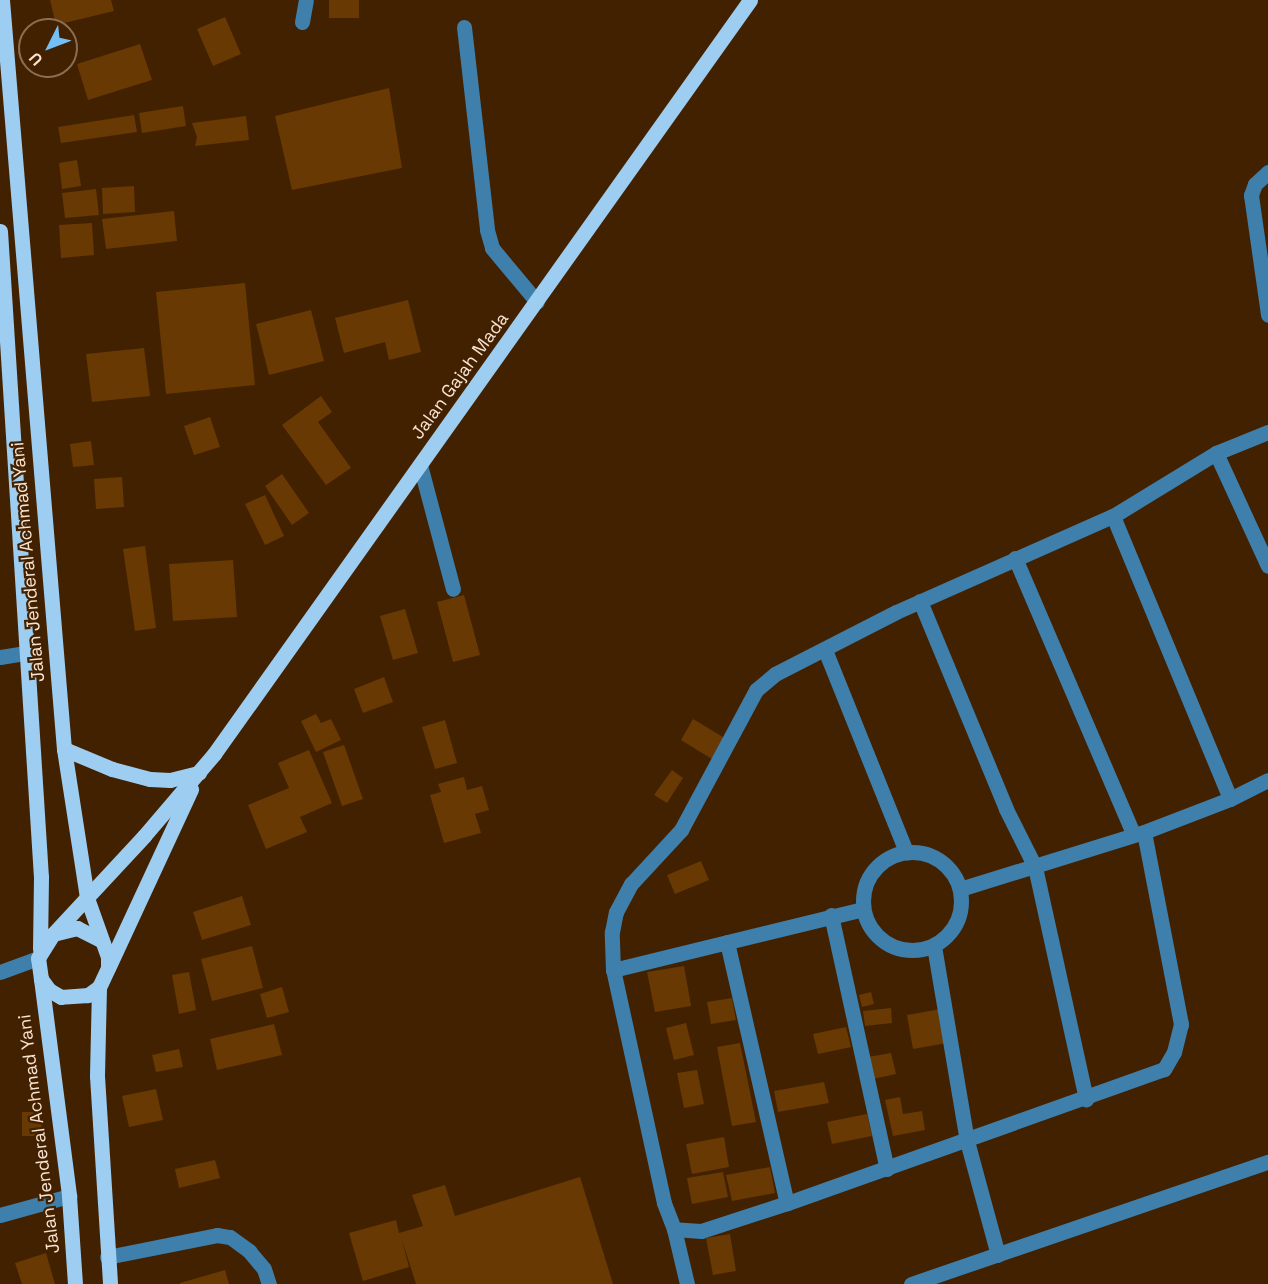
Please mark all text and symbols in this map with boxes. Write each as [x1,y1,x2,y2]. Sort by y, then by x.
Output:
north arrow [18,18,78,78]
text: U [24,48,47,70]
street label: Jalan Gajah Mada [407,308,513,444]
street label: Jalan Jenderal Achmad Yani [7,441,49,683]
street label: Jalan Jenderal Achmad Yani [14,1013,64,1255]

